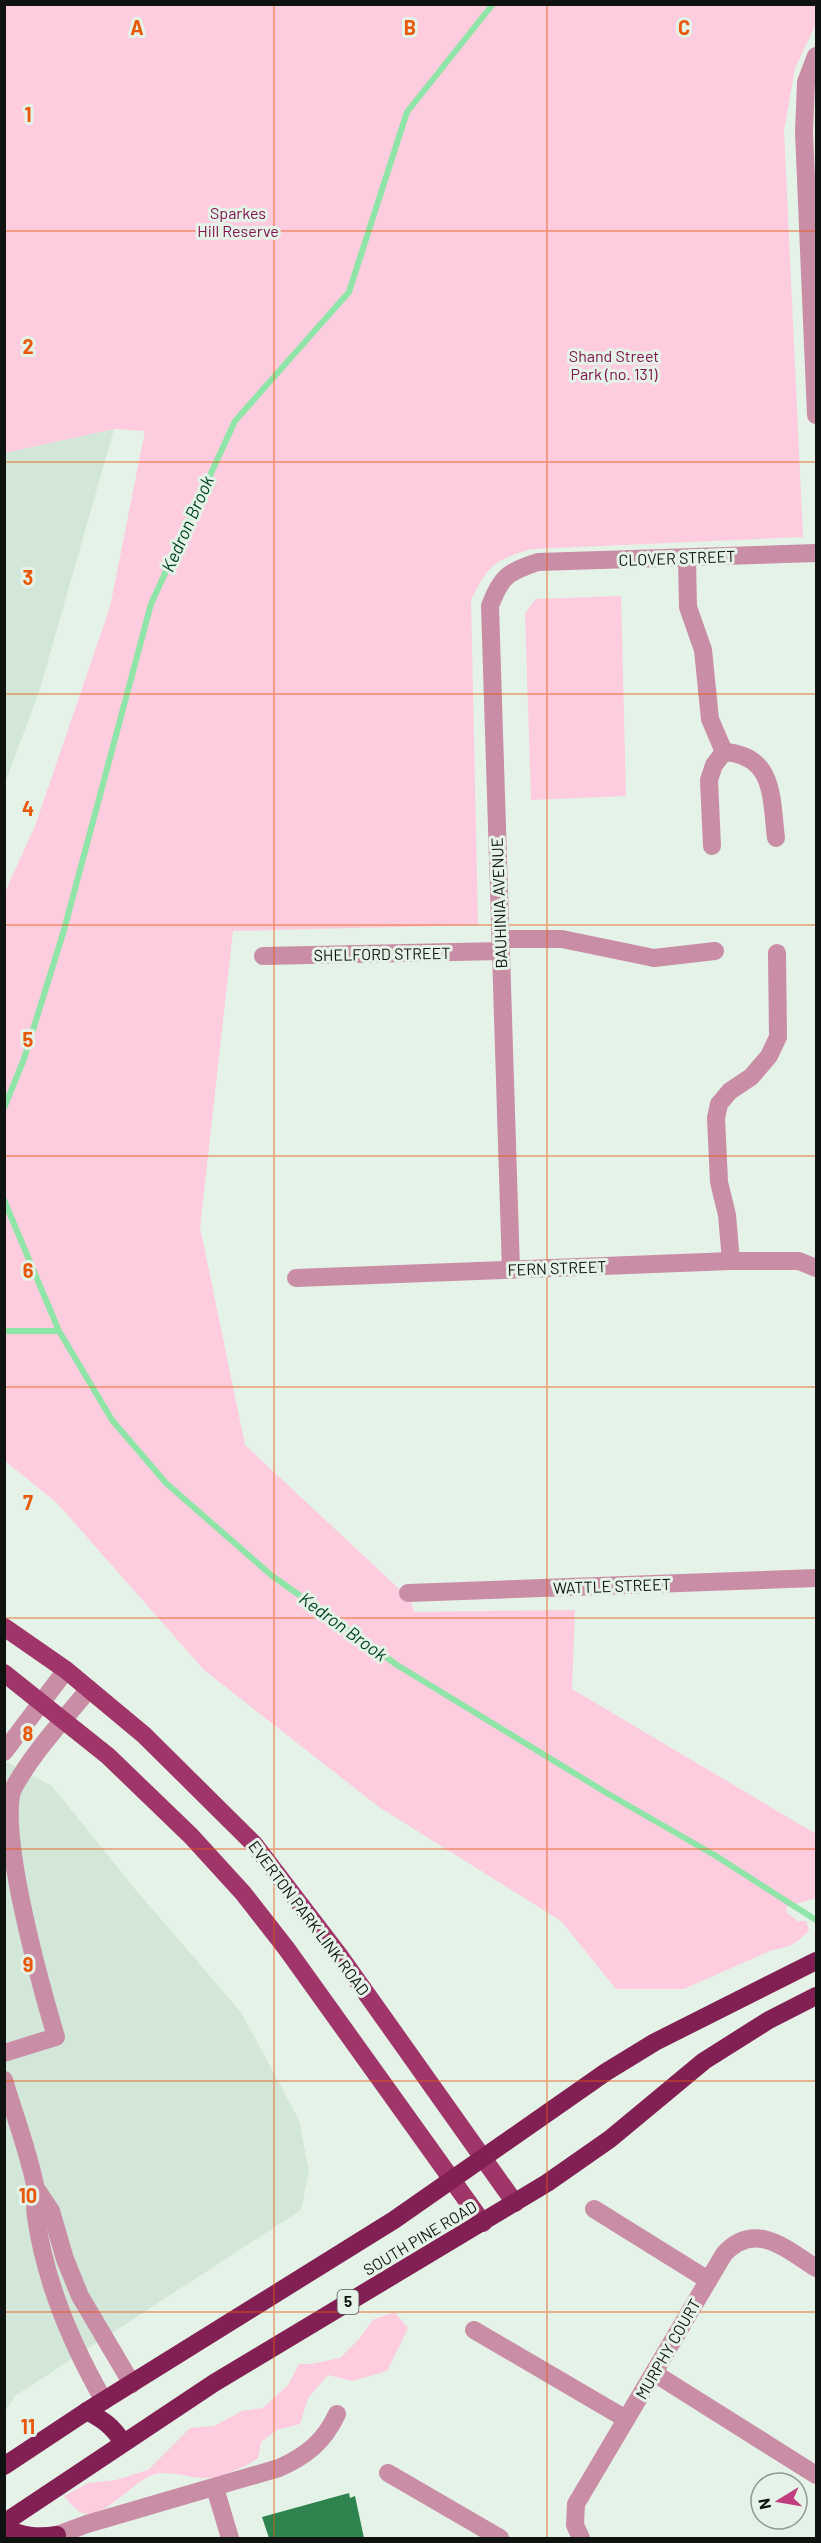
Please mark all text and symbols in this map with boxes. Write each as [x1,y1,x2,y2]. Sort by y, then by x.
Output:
text: A [130,15,144,39]
text: B [404,15,416,39]
text: C [678,15,690,39]
text: 1 [24,102,32,126]
park label: Sparkes Hill Reserve [197,203,279,240]
text: 2 [22,334,34,358]
park label: Shand Street Park (no. 131) [569,346,659,383]
water label: Kedron Brook [156,472,218,575]
street label: CLOVER STREET [618,546,736,569]
text: 3 [23,565,33,589]
text: 4 [22,796,34,820]
street label: BAUHINIA AVENUE [487,837,510,969]
street label: SHELFORD STREET [313,943,451,964]
text: 5 [23,1027,34,1051]
street label: FERN STREET [507,1256,607,1279]
text: 6 [23,1258,34,1282]
text: 7 [23,1490,33,1514]
street label: WATTLE STREET [553,1574,671,1597]
water label: Kedron Brook [295,1587,392,1665]
text: 8 [23,1721,34,1745]
street label: EVERTON PARK LINK ROAD [245,1837,374,1999]
text: 9 [23,1952,33,1976]
text: 10 [19,2183,37,2207]
street label: SOUTH PINE ROAD [360,2196,480,2279]
road number: 5 [338,2290,358,2314]
street label: MURPHY COURT [631,2295,704,2402]
text: 11 [21,2414,35,2438]
north arrow [749,2471,809,2531]
text: N [753,2497,774,2511]

